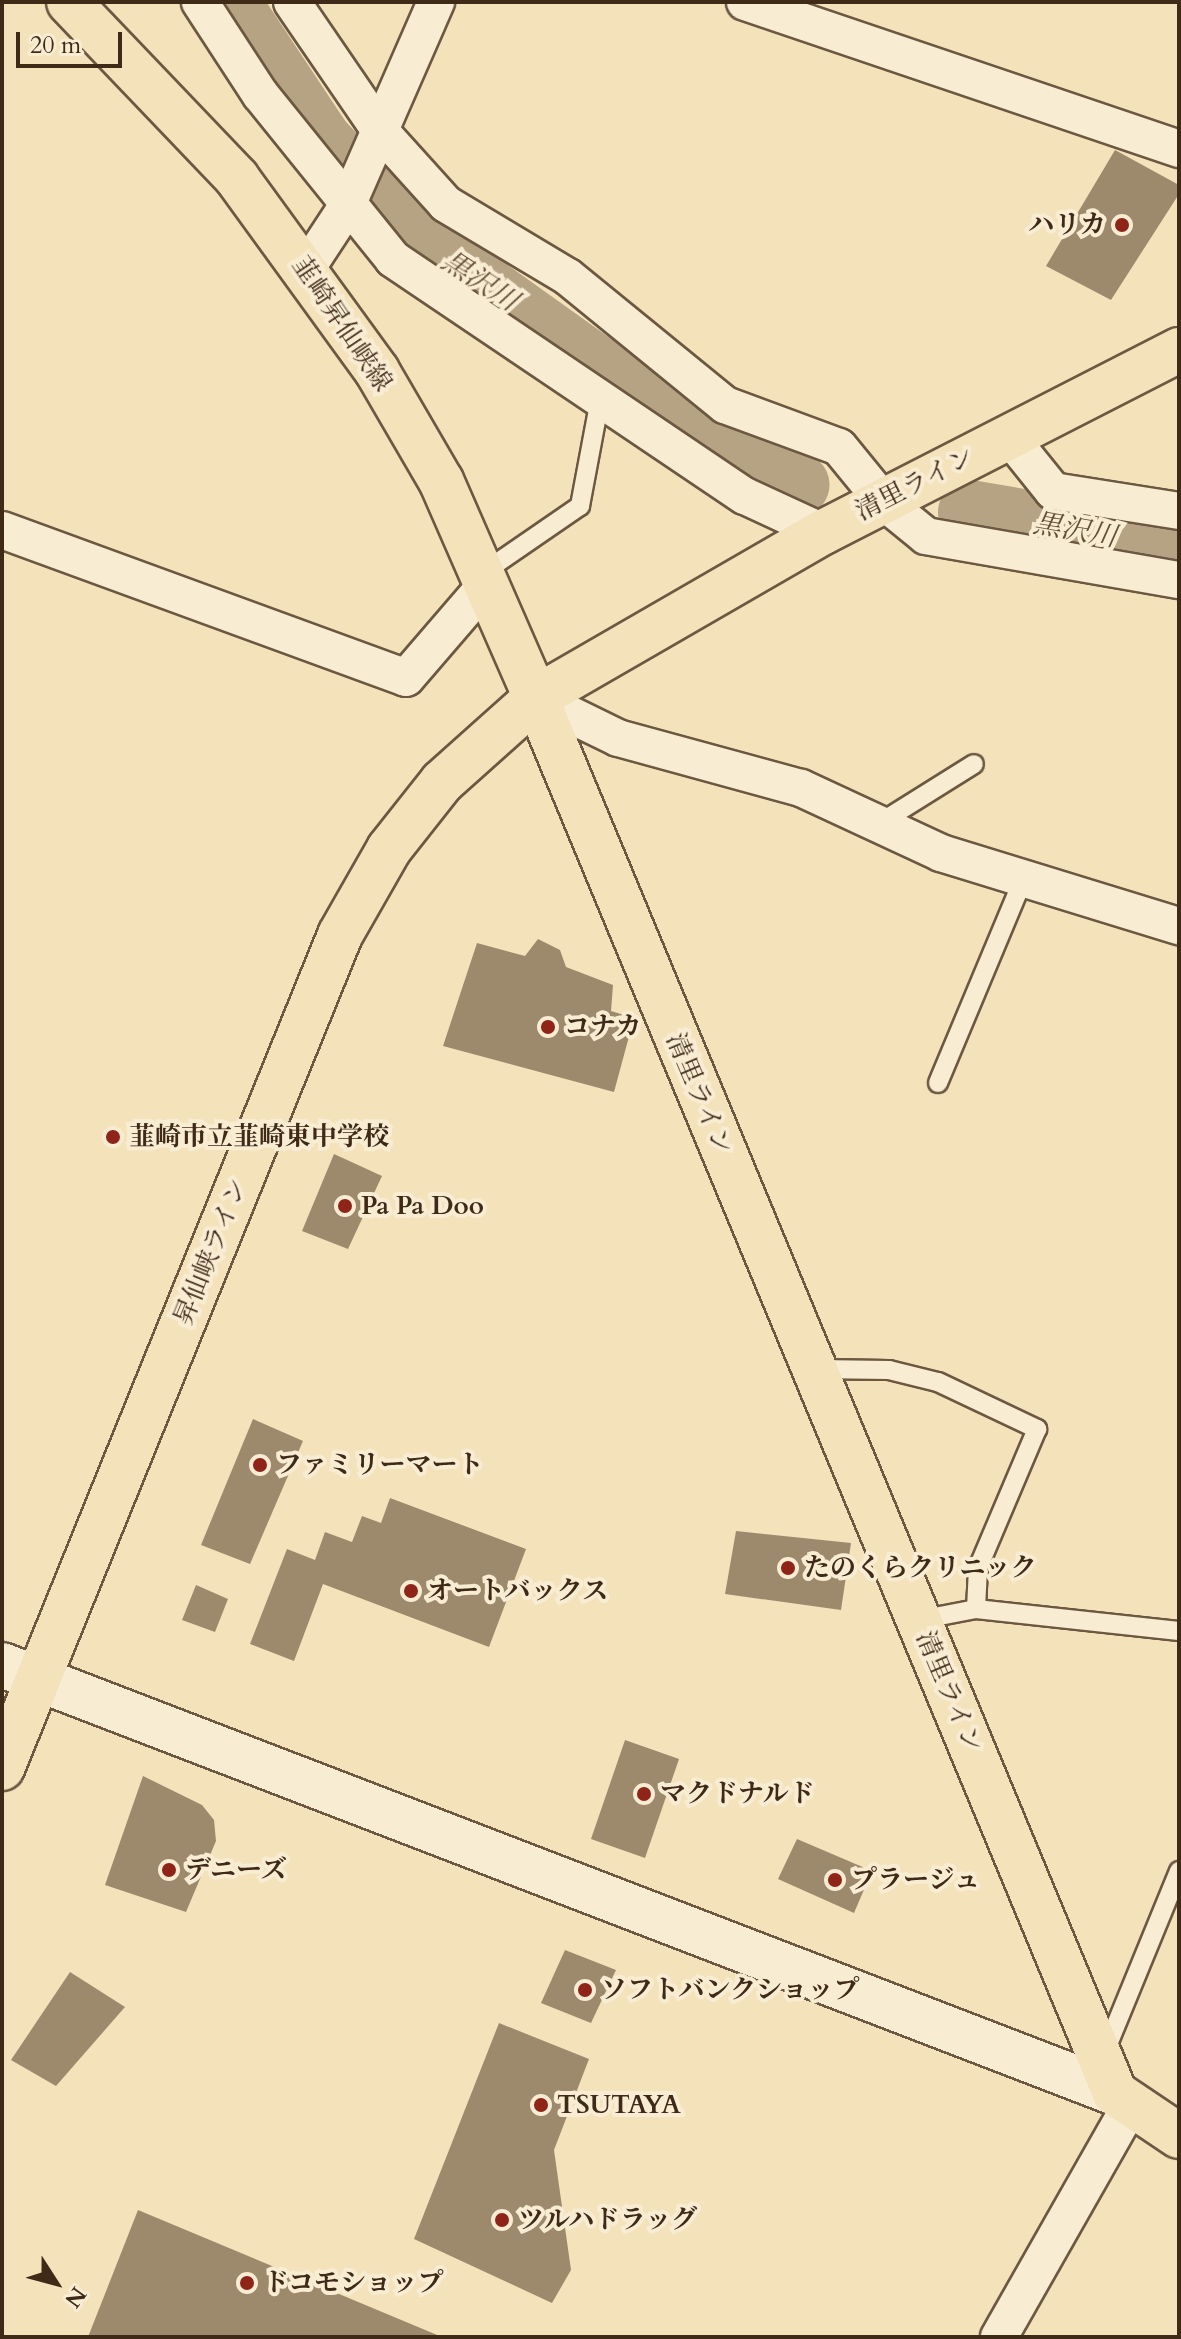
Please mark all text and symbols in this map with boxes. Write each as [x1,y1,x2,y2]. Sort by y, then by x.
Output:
scale bar [20,16,126,66]
text: 20 m [30,29,81,62]
place label: ハリカ [1028,209,1106,241]
marker: ハリカ [1113,216,1131,234]
water label: 黒沢川 [436,244,524,318]
street label: 韮崎昇仙峡線 [285,251,399,397]
street label: 清里ライン [850,441,980,527]
water label: 黒沢川 [1031,506,1119,554]
place label: コナカ [564,1011,642,1043]
marker: コナカ [539,1018,557,1036]
street label: 清里ライン [659,1028,739,1160]
place label: 韮崎市立韮崎東中学校 [129,1121,389,1153]
marker: 韮崎市立韮崎東中学校 [104,1128,122,1146]
street label: 昇仙峡ライン [167,1174,255,1330]
place label: Pa Pa Doo [361,1190,484,1222]
marker: Pa Pa Doo [336,1197,354,1215]
place label: ファミリーマート [276,1449,484,1481]
marker: ファミリーマート [251,1456,269,1474]
place label: たのくらクリニック [804,1552,1038,1584]
marker: たのくらクリニック [779,1559,797,1577]
place label: オートバックス [427,1575,609,1607]
marker: オートバックス [402,1582,420,1600]
street label: 清里ライン [909,1626,989,1758]
place label: マクドナルド [660,1778,816,1810]
marker: マクドナルド [635,1785,653,1803]
place label: デニーズ [185,1854,289,1886]
marker: デニーズ [160,1861,178,1879]
place label: プラージュ [851,1864,981,1896]
marker: プラージュ [826,1871,844,1889]
place label: ソフトバンクショップ [601,1974,861,2006]
marker: ソフトバンクショップ [576,1981,594,1999]
place label: TSUTAYA [557,2089,681,2121]
marker: TSUTAYA [532,2096,550,2114]
place label: ツルハドラッグ [518,2204,700,2236]
marker: ツルハドラッグ [493,2211,511,2229]
north arrow [16,2243,96,2323]
place label: ドコモショップ [263,2267,445,2299]
marker: ドコモショップ [238,2274,256,2292]
text: N [58,2281,93,2314]

